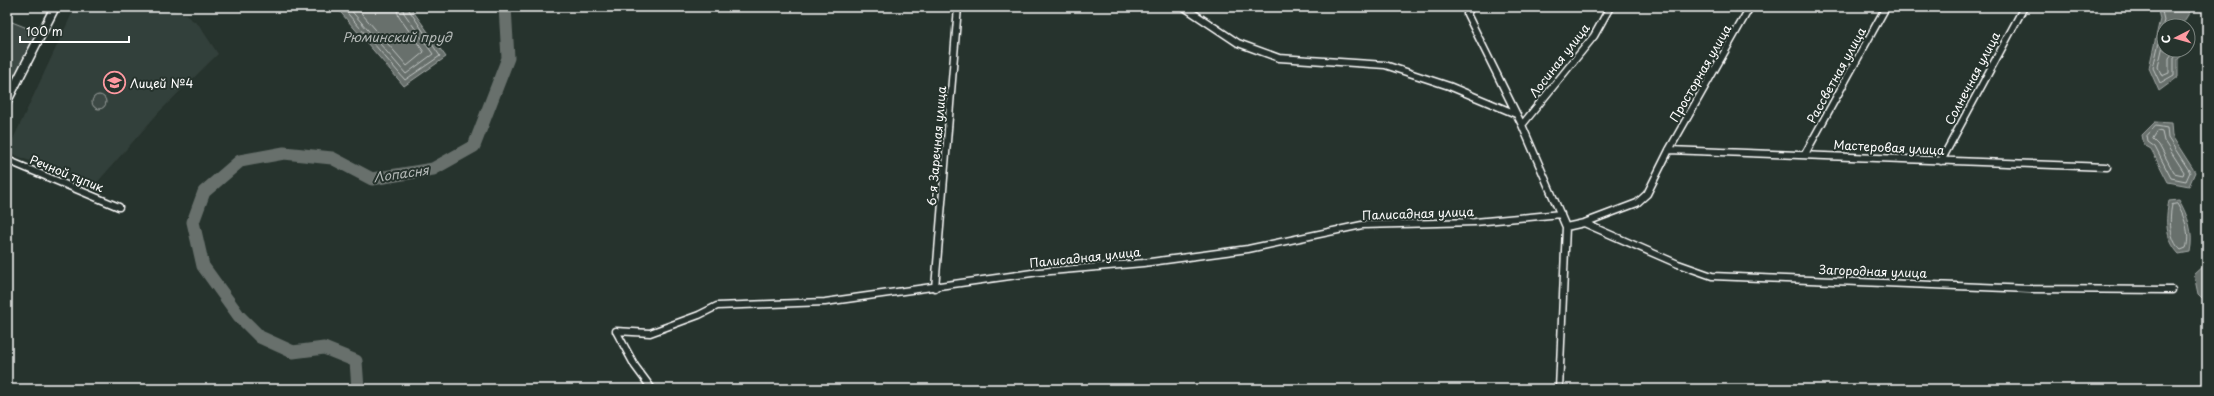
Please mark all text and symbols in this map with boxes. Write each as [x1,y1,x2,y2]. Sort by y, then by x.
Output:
scale bar [20,18,129,44]
north arrow [2156,18,2196,58]
street label: Лосиная улица [1525,19,1594,101]
street label: Просторная улица [1665,20,1736,125]
text: 100 m [26,22,63,40]
street label: Рассветная улица [1802,23,1870,126]
water label: Рюминский пруд [342,27,453,46]
street label: Солнечная улица [1940,28,2004,128]
text: С [2157,34,2174,44]
school or university icon: Лицей №4 [101,70,127,96]
place label: Лицей №4 [130,74,193,92]
street label: 6-я Заречная улица [922,85,950,207]
street label: Мастеровая улица [1833,135,1945,159]
street label: Речной тупик [27,150,107,196]
water label: Лопасня [372,160,431,186]
street label: Палисадная улица [1362,202,1475,224]
street label: Палисадная улица [1029,242,1142,272]
street label: Загородная улица [1819,260,1928,282]

